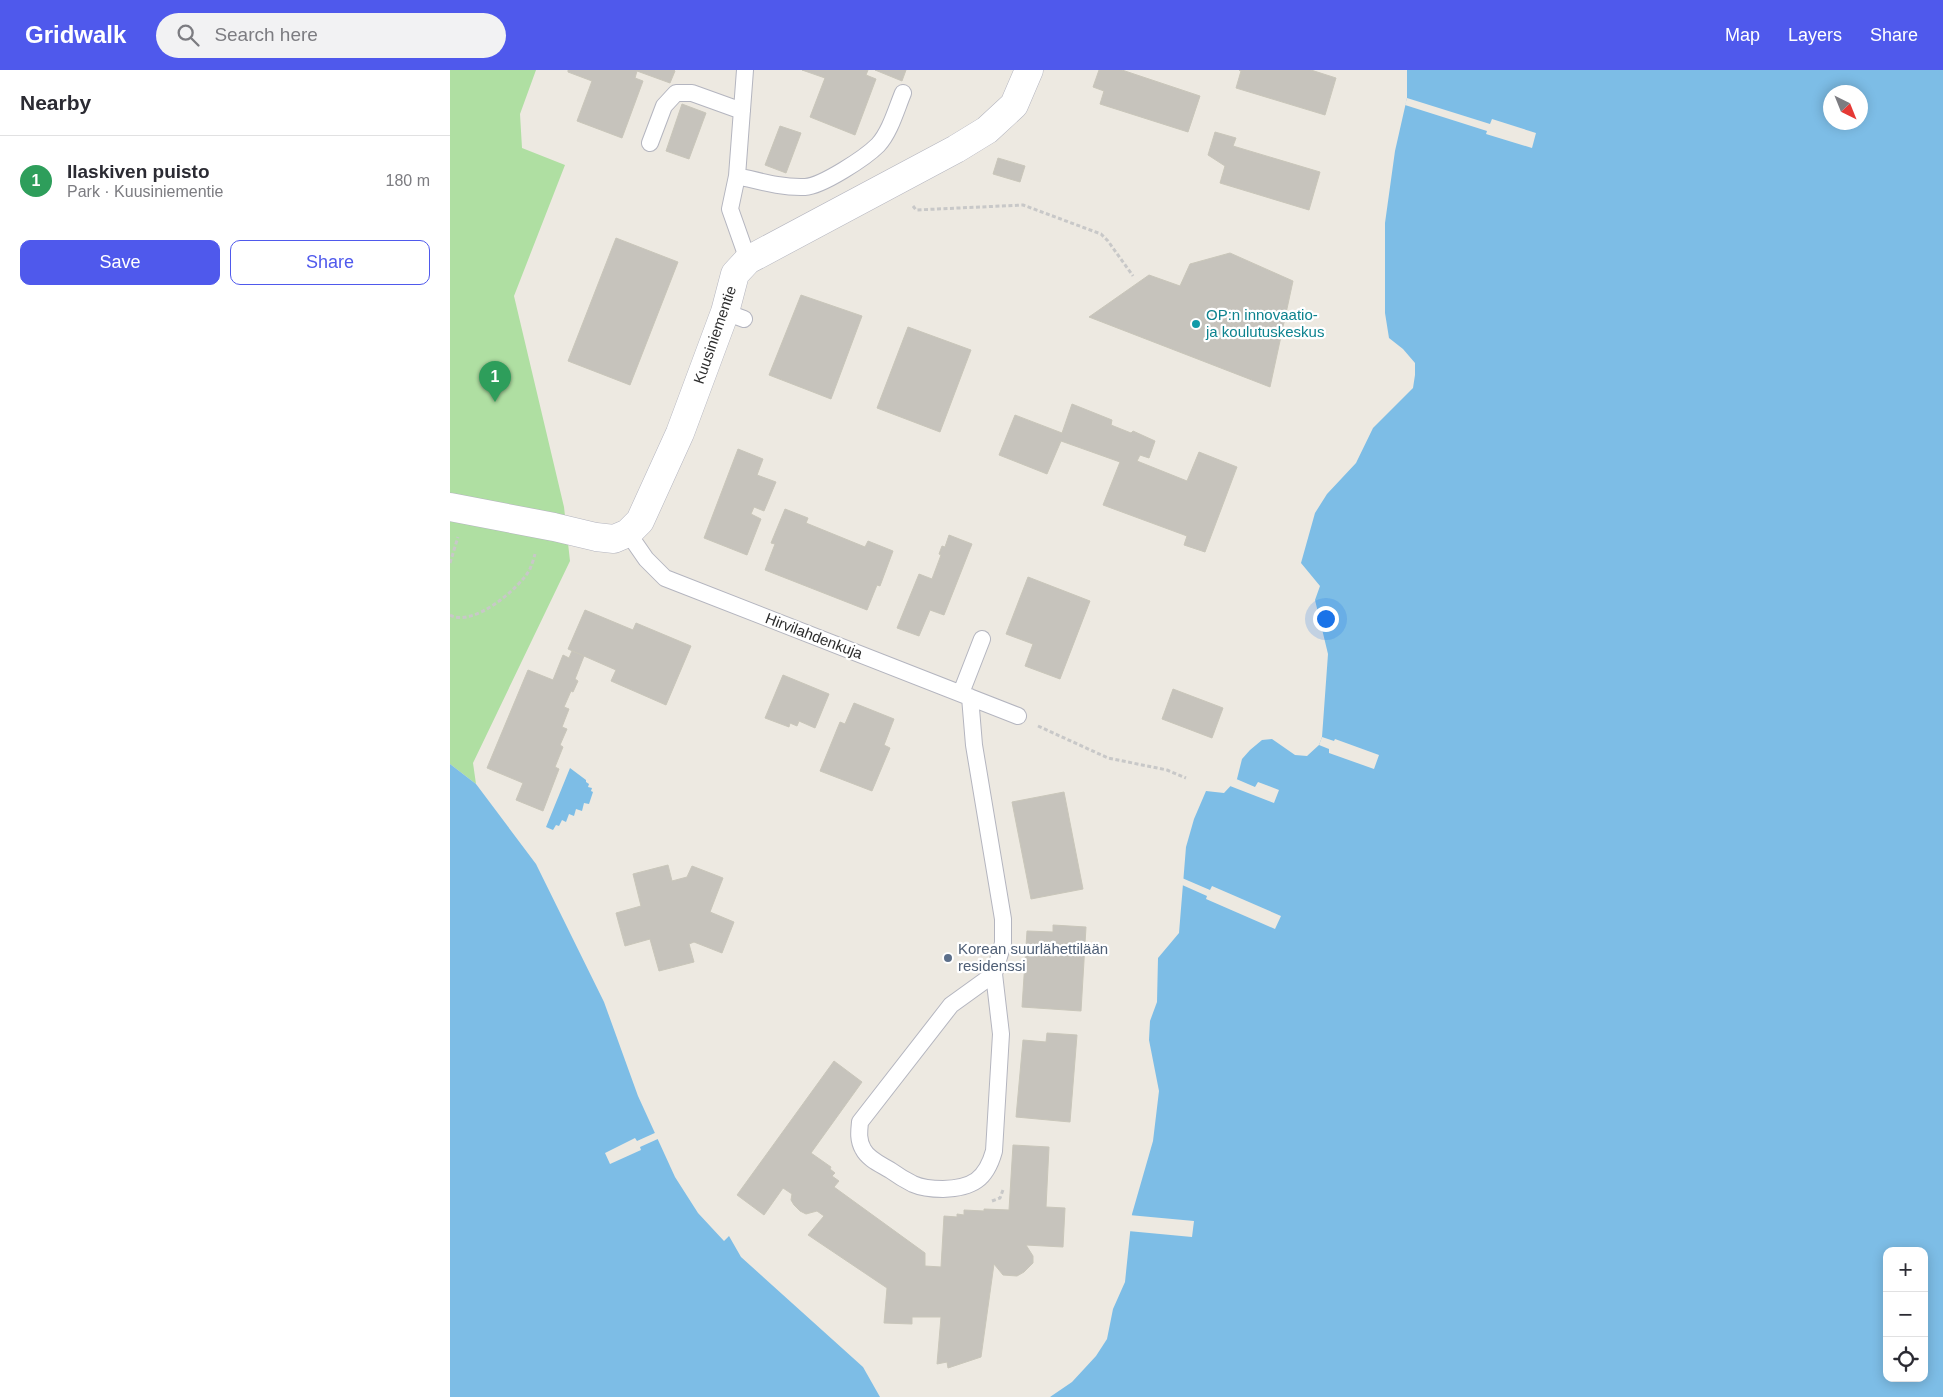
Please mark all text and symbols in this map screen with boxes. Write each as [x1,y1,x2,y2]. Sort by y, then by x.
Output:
search box [156,13,506,58]
text: Gridwalk [25,21,126,48]
icon: search [174,21,202,49]
text: Search here [214,24,318,45]
text: Map [1725,25,1760,45]
text: Layers [1788,25,1842,45]
text: Share [1870,25,1918,45]
north arrow [1823,85,1868,130]
text: Nearby [20,91,91,114]
text: Ilaskiven puisto [67,161,210,182]
text: 1 [32,172,40,189]
text: 180 m [386,172,430,189]
text: Park · Kuusiniementie [67,183,224,200]
button: Save [20,240,220,285]
button: Share [230,240,430,285]
street label: Kuusiniementie [690,284,739,386]
place label: OP:n innovaatio- ja koulutuskeskus [1205,306,1324,340]
marker: OP:n innovaatio- ja koulutuskeskus [1190,318,1202,330]
pin: 1 [479,361,511,402]
your location [1313,606,1339,632]
street label: Hirvilahdenkuja [763,609,866,662]
place label: Korean suurlähettilään residenssi [958,940,1108,974]
marker: Korean suurlähettilään residenssi [942,952,954,964]
map controls [1883,1247,1928,1382]
button: + [1883,1247,1928,1292]
button: − [1883,1292,1928,1337]
button: locate [1883,1337,1928,1382]

